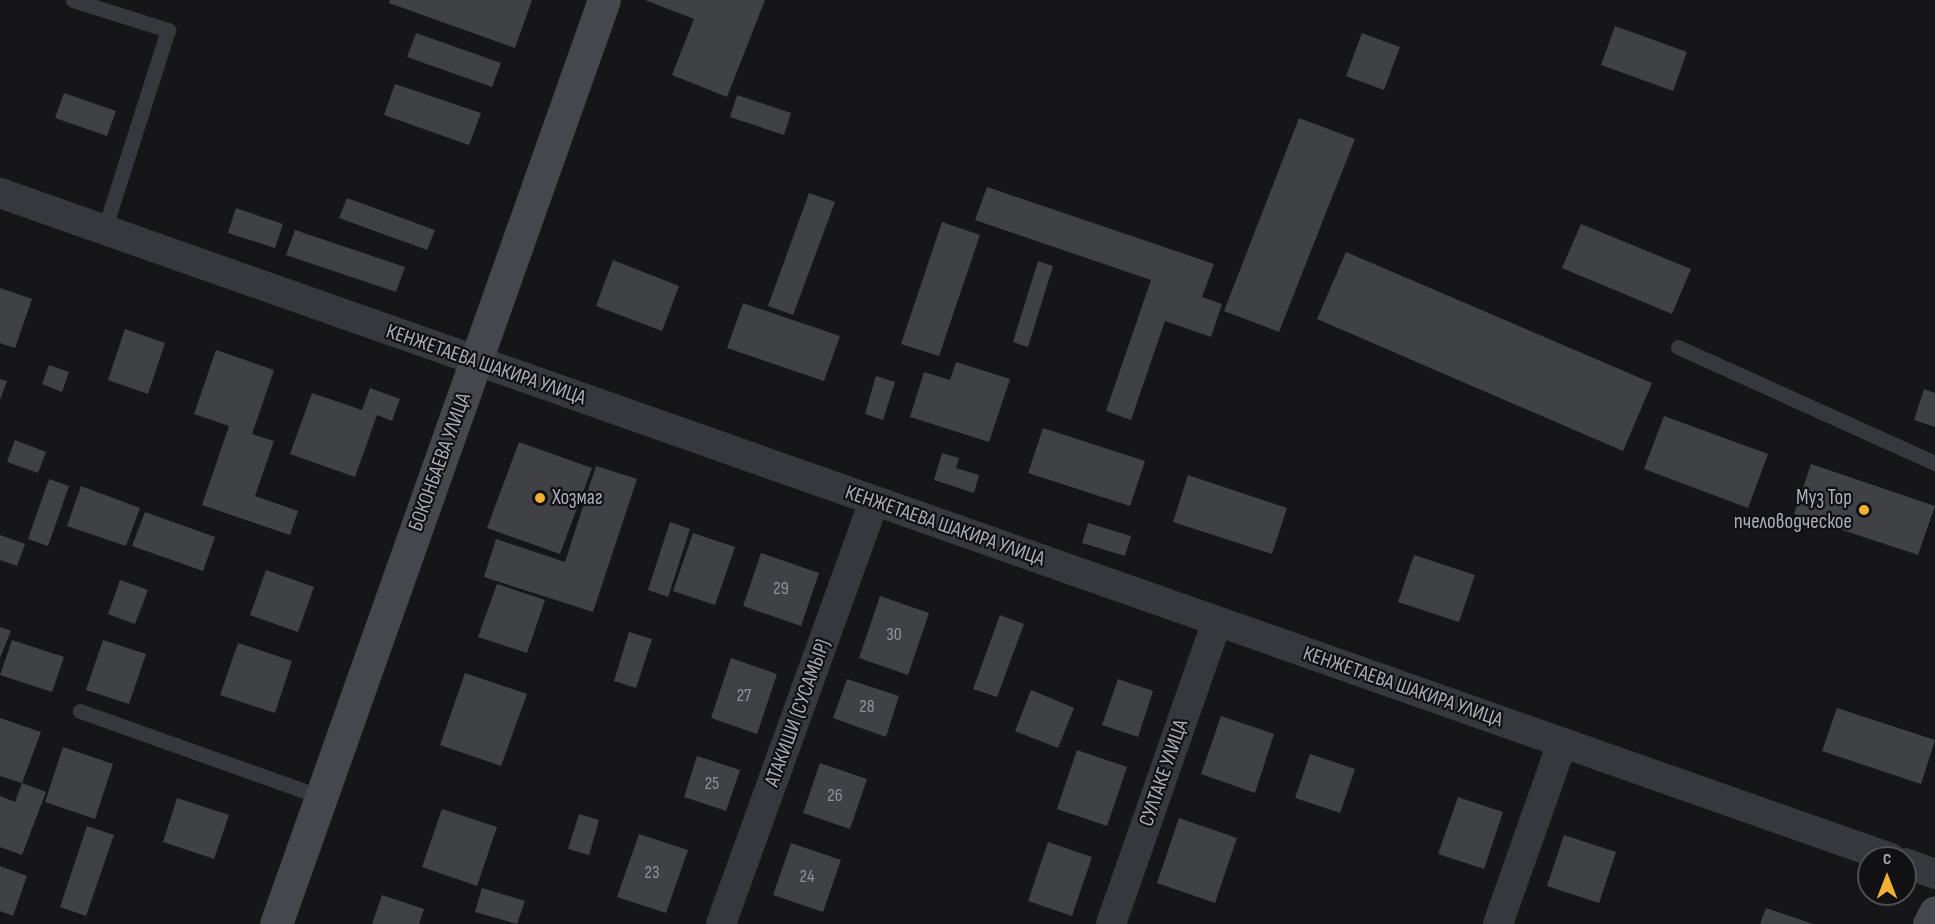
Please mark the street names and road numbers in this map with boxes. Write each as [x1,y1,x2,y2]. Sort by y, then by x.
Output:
street label: КЕНЖЕТАЕВА ШАКИРА УЛИЦА [383,319,589,411]
street label: БОКОНБАЕВА УЛИЦА [403,389,477,535]
street label: КЕНЖЕТАЕВА ШАКИРА УЛИЦА [842,480,1048,572]
street label: АТАКИШИ (СУСАМЫР) [760,636,836,790]
street label: КЕНЖЕТАЕВА ШАКИРА УЛИЦА [1300,641,1506,733]
street label: СУЛТАКЕ УЛИЦА [1134,716,1194,830]

